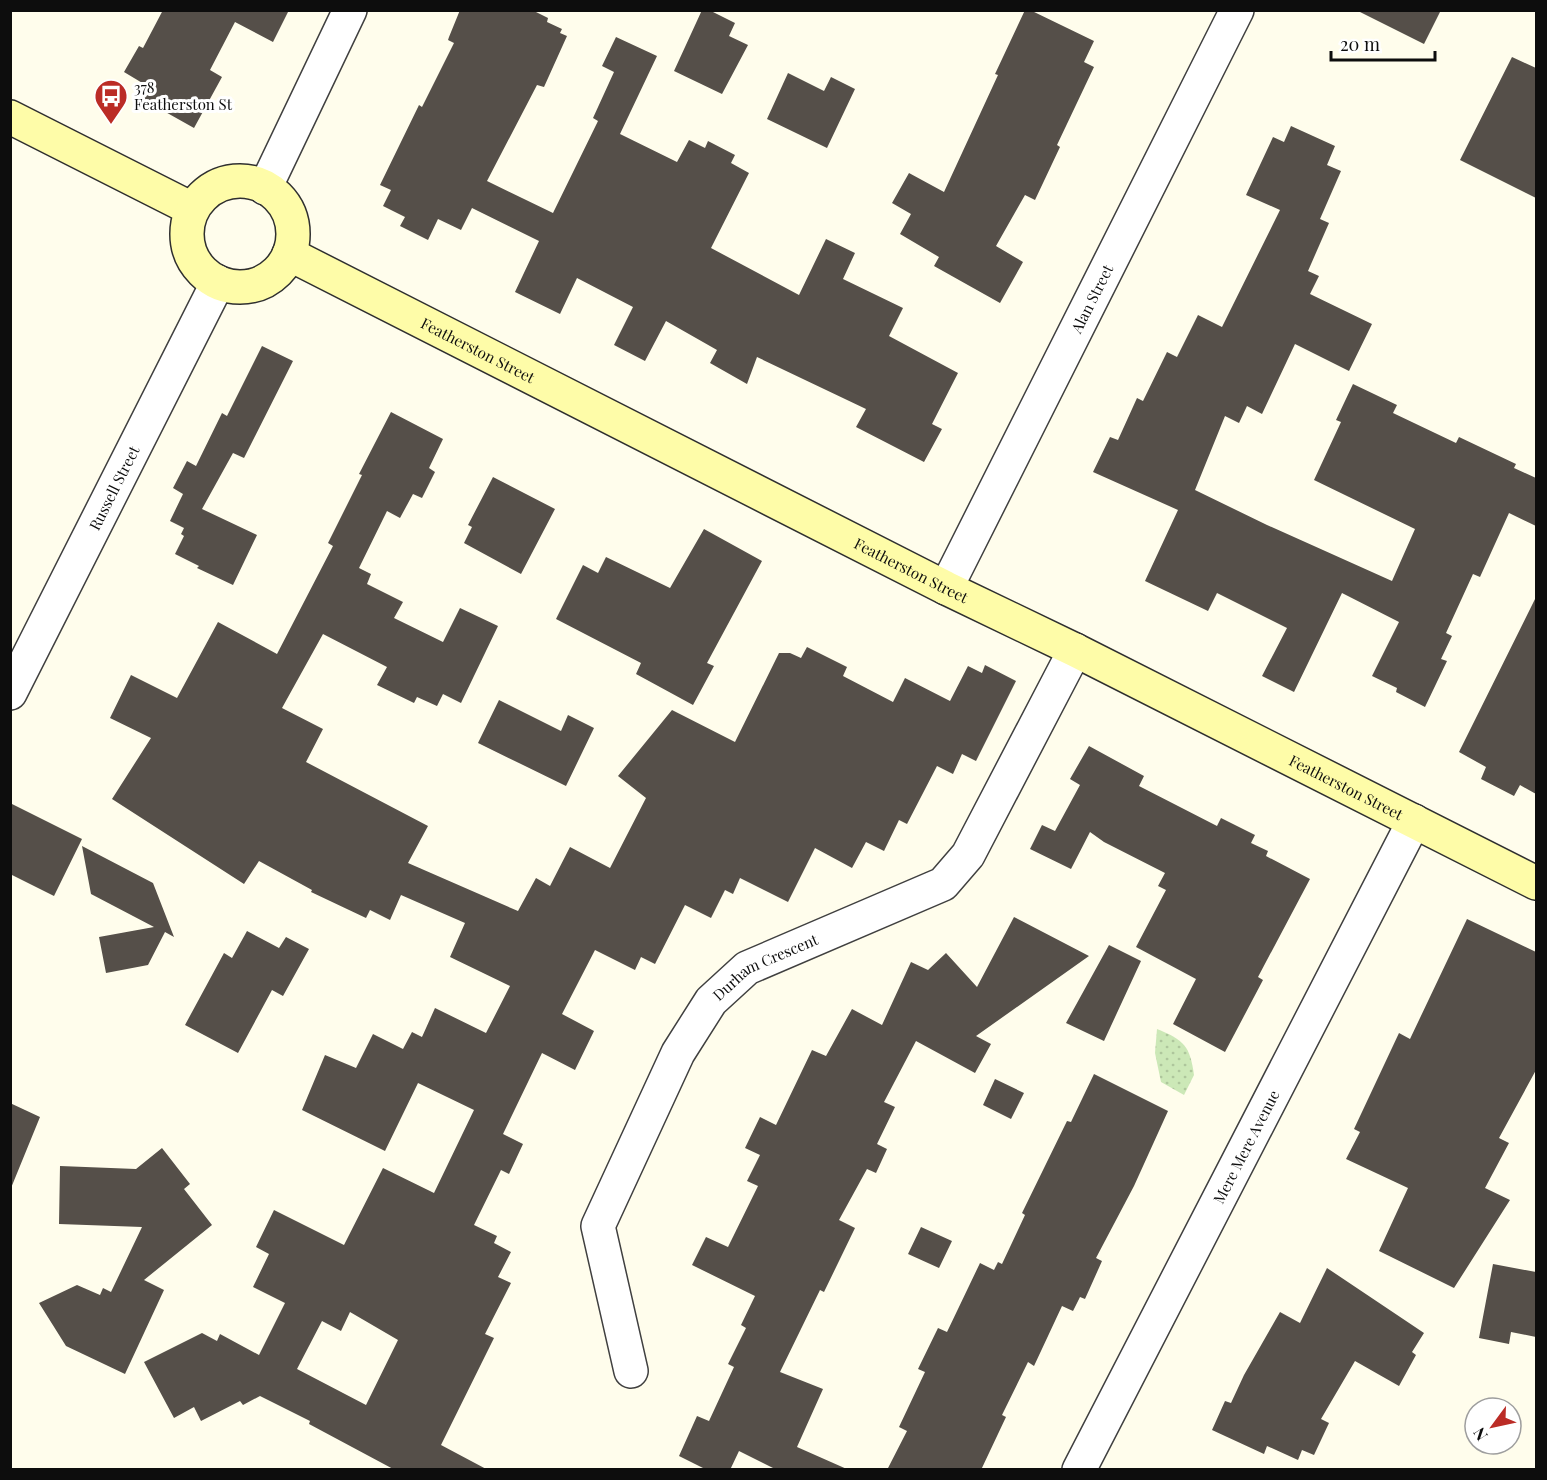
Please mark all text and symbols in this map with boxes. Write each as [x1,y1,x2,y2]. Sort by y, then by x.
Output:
scale bar [1331,24,1434,62]
text: 20 m [1340,32,1380,56]
place label: 378 Featherston St [134,77,233,114]
bus stop icon: 378 Featherston St [93,78,129,125]
street label: Alan Street [1066,260,1118,337]
street label: Featherston Street [418,313,539,388]
street label: Russell Street [84,442,144,533]
street label: Featherston Street [851,533,972,607]
street label: Featherston Street [1286,750,1407,824]
street label: Durham Crescent [708,929,821,1005]
street label: Mere Mere Avenue [1208,1086,1284,1207]
north arrow [1463,1396,1523,1456]
text: N [1468,1424,1492,1445]

